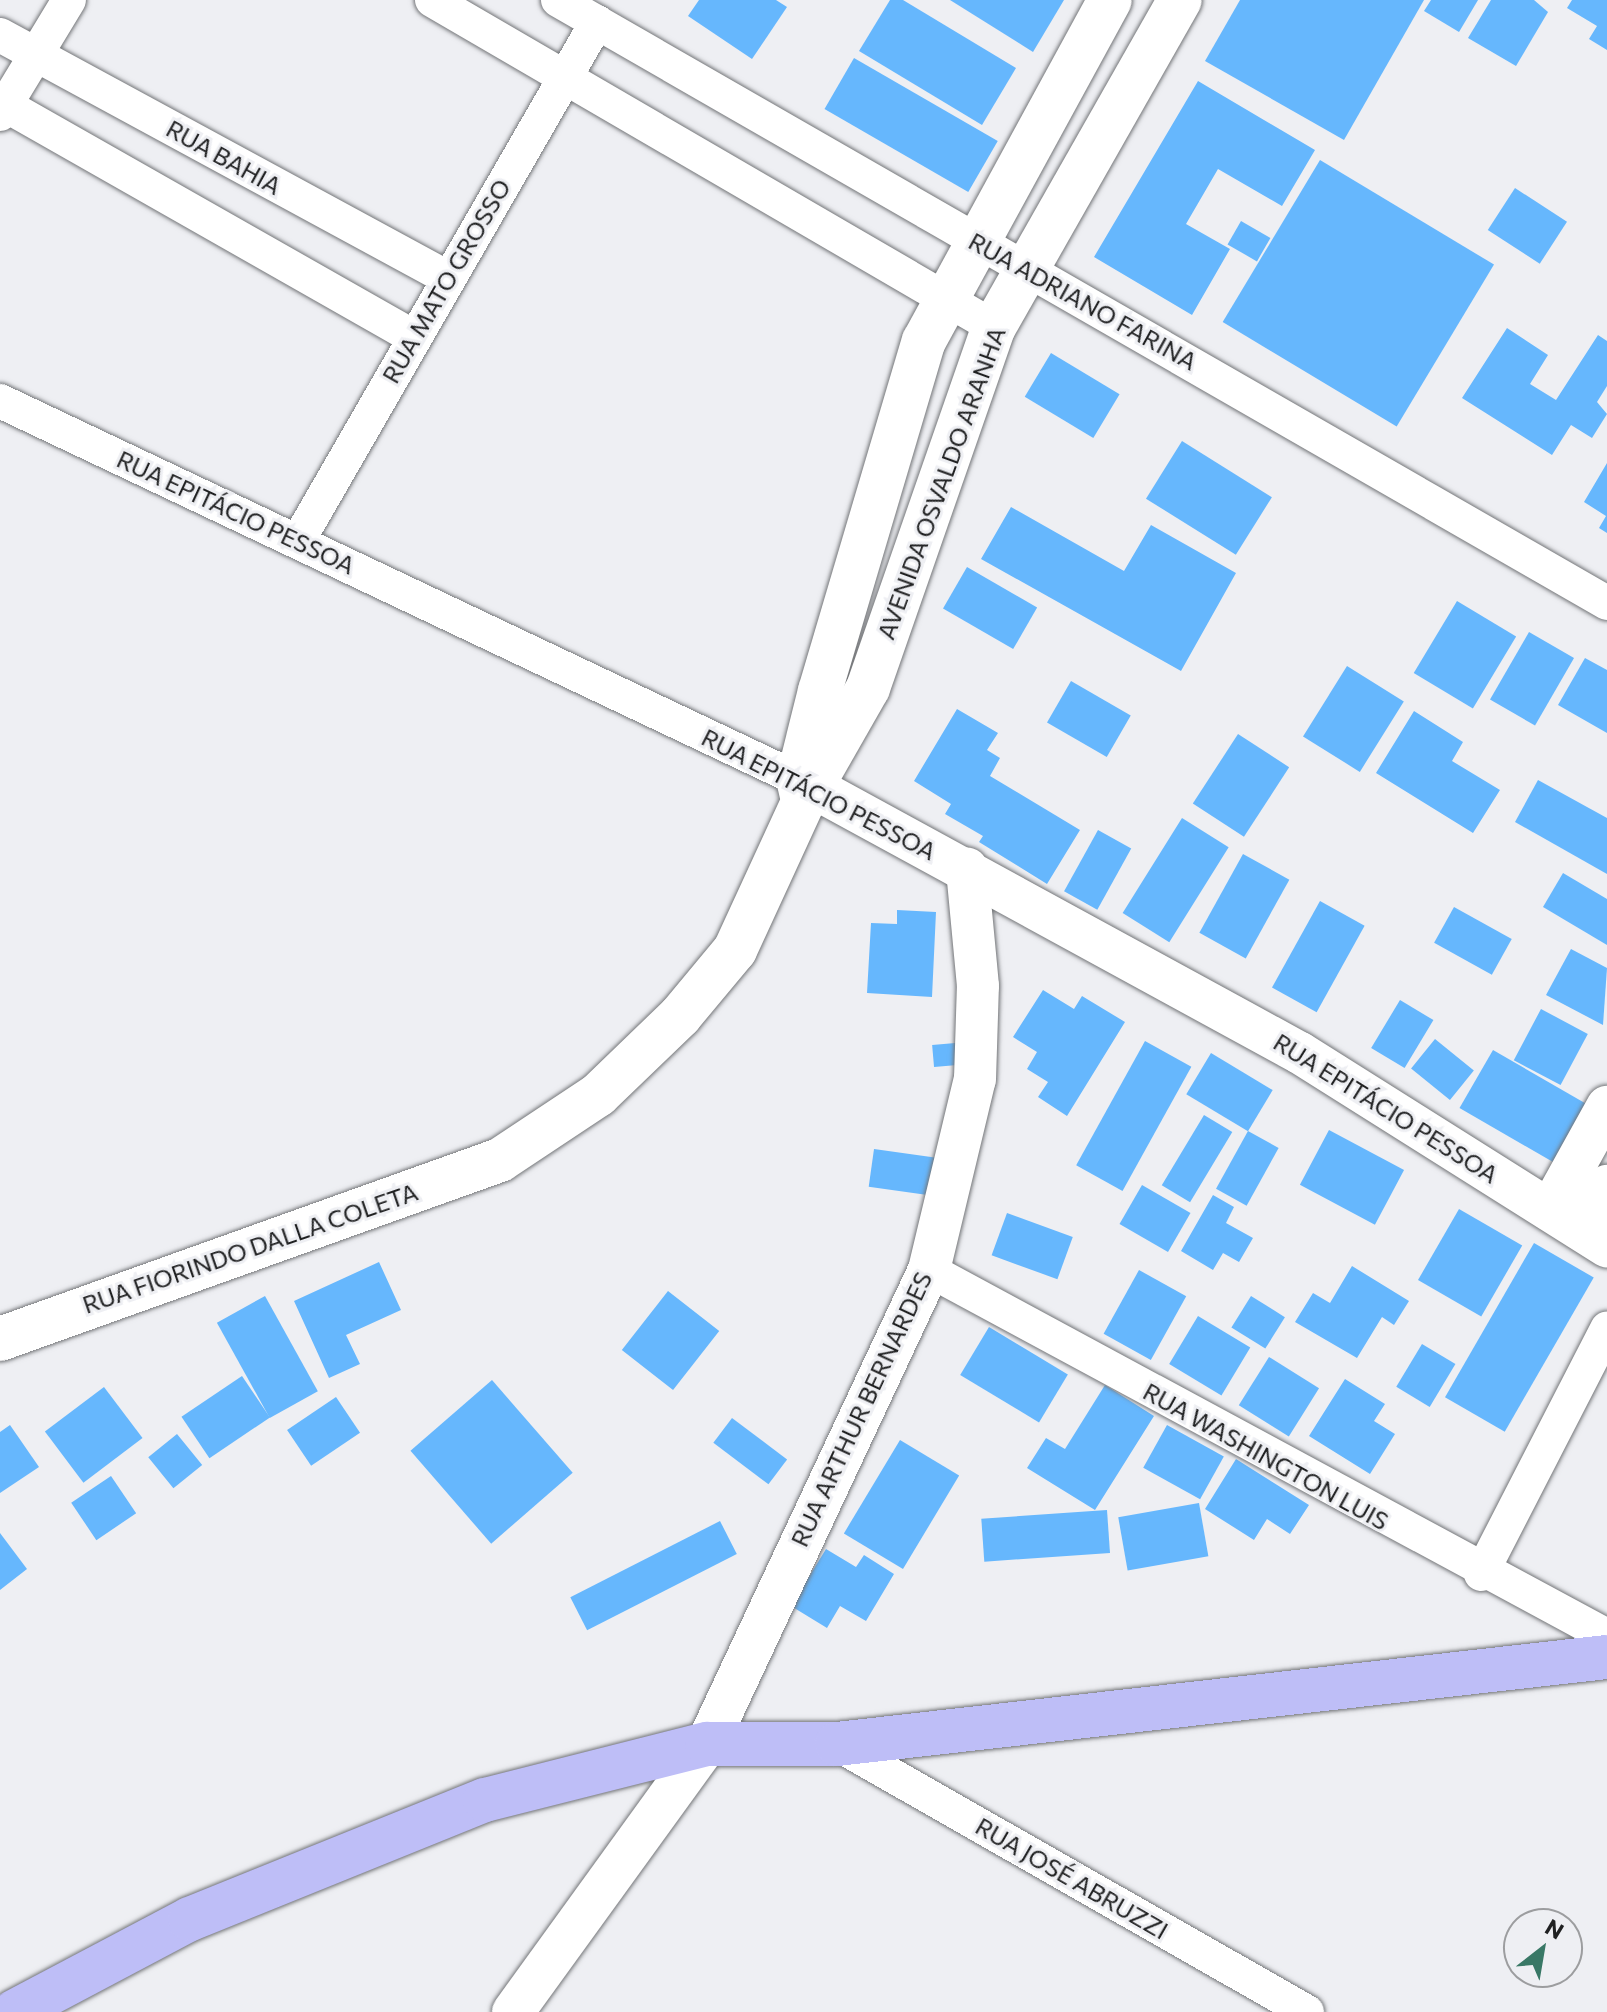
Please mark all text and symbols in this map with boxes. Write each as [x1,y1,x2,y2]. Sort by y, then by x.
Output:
street label: RUA BAHIA [162,114,286,200]
street label: RUA MATO GROSSO [376,174,516,388]
street label: RUA ADRIANO FARINA [964,226,1202,376]
street label: AVENIDA OSVALDO ARANHA [871,323,1011,643]
street label: RUA EPITÁCIO PESSOA [113,444,359,580]
street label: RUA EPITÁCIO PESSOA [697,722,941,866]
street label: RUA EPITÁCIO PESSOA [1269,1027,1503,1189]
street label: RUA FIORINDO DALLA COLETA [79,1177,421,1319]
street label: RUA ARTHUR BERNARDES [785,1267,937,1551]
street label: RUA WASHINGTON LUIS [1138,1377,1394,1535]
street label: RUA JOSÉ ABRUZZI [971,1811,1173,1945]
north arrow [1503,1908,1583,1988]
text: N [1541,1913,1569,1945]

